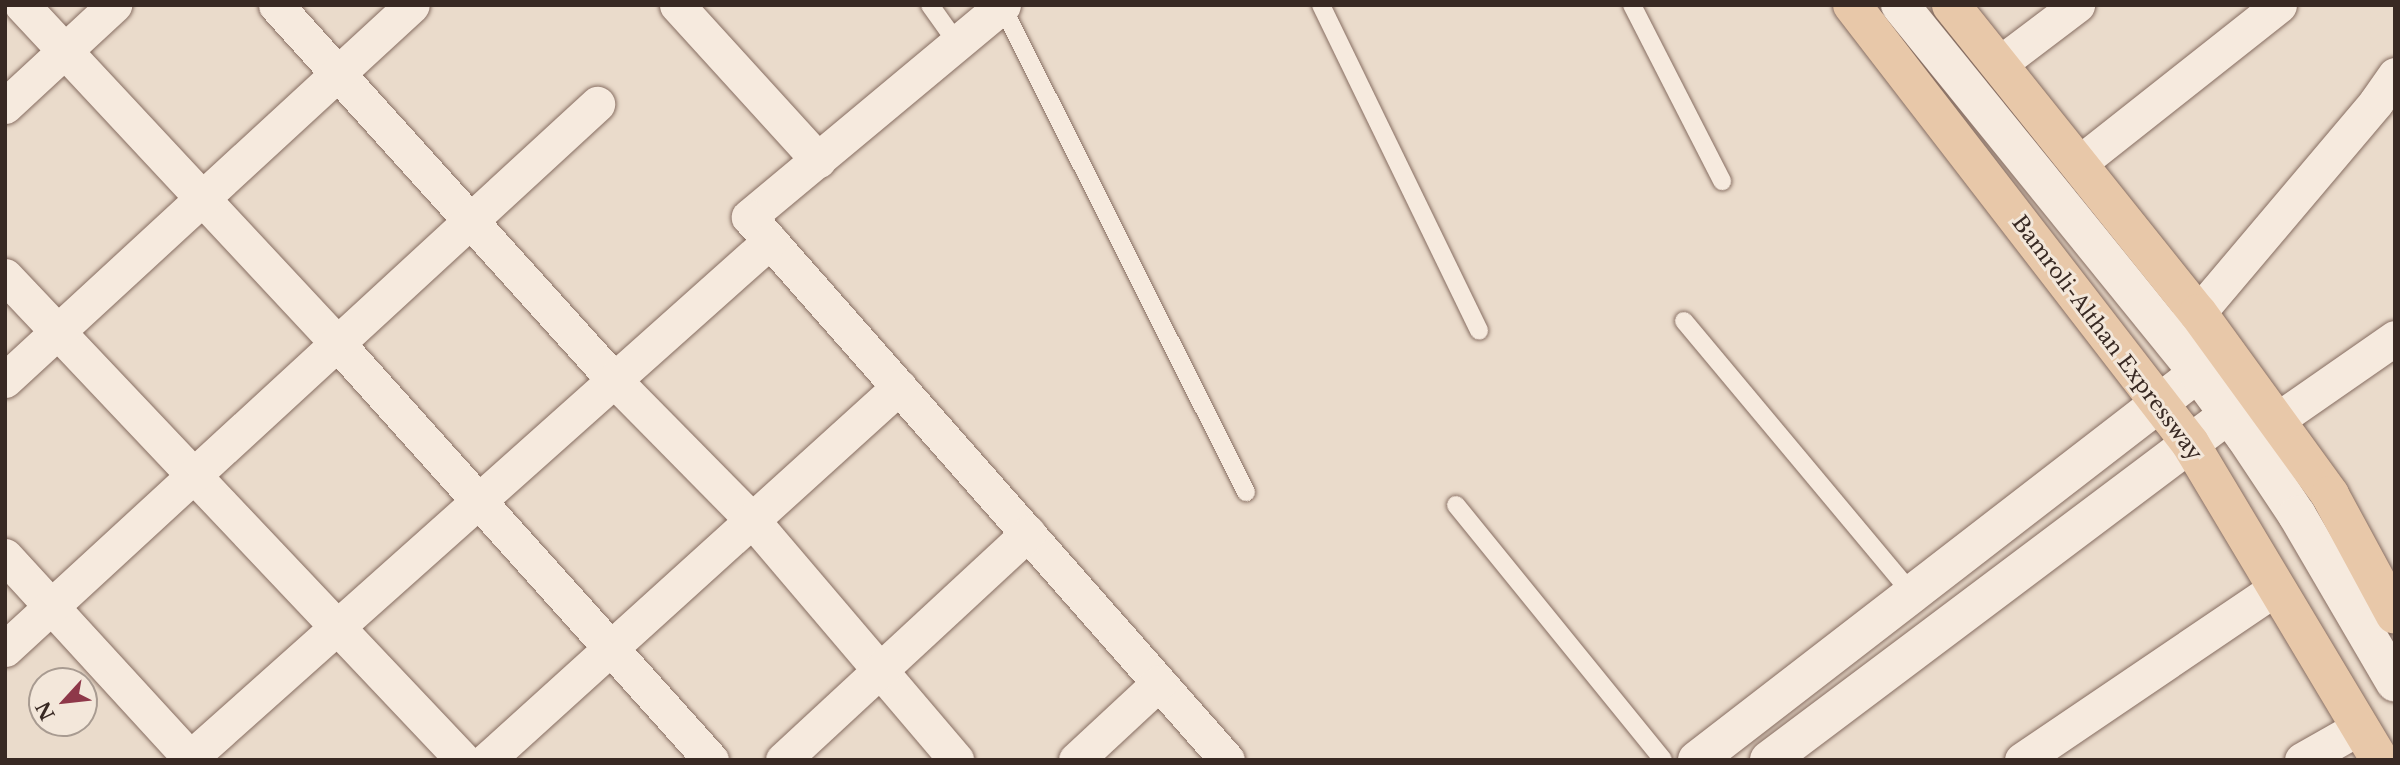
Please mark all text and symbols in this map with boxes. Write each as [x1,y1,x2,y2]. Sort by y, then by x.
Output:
street label: Bamroli-Althan Expressway [2007,211,2207,465]
north arrow [28,667,98,737]
text: N [31,698,60,724]

